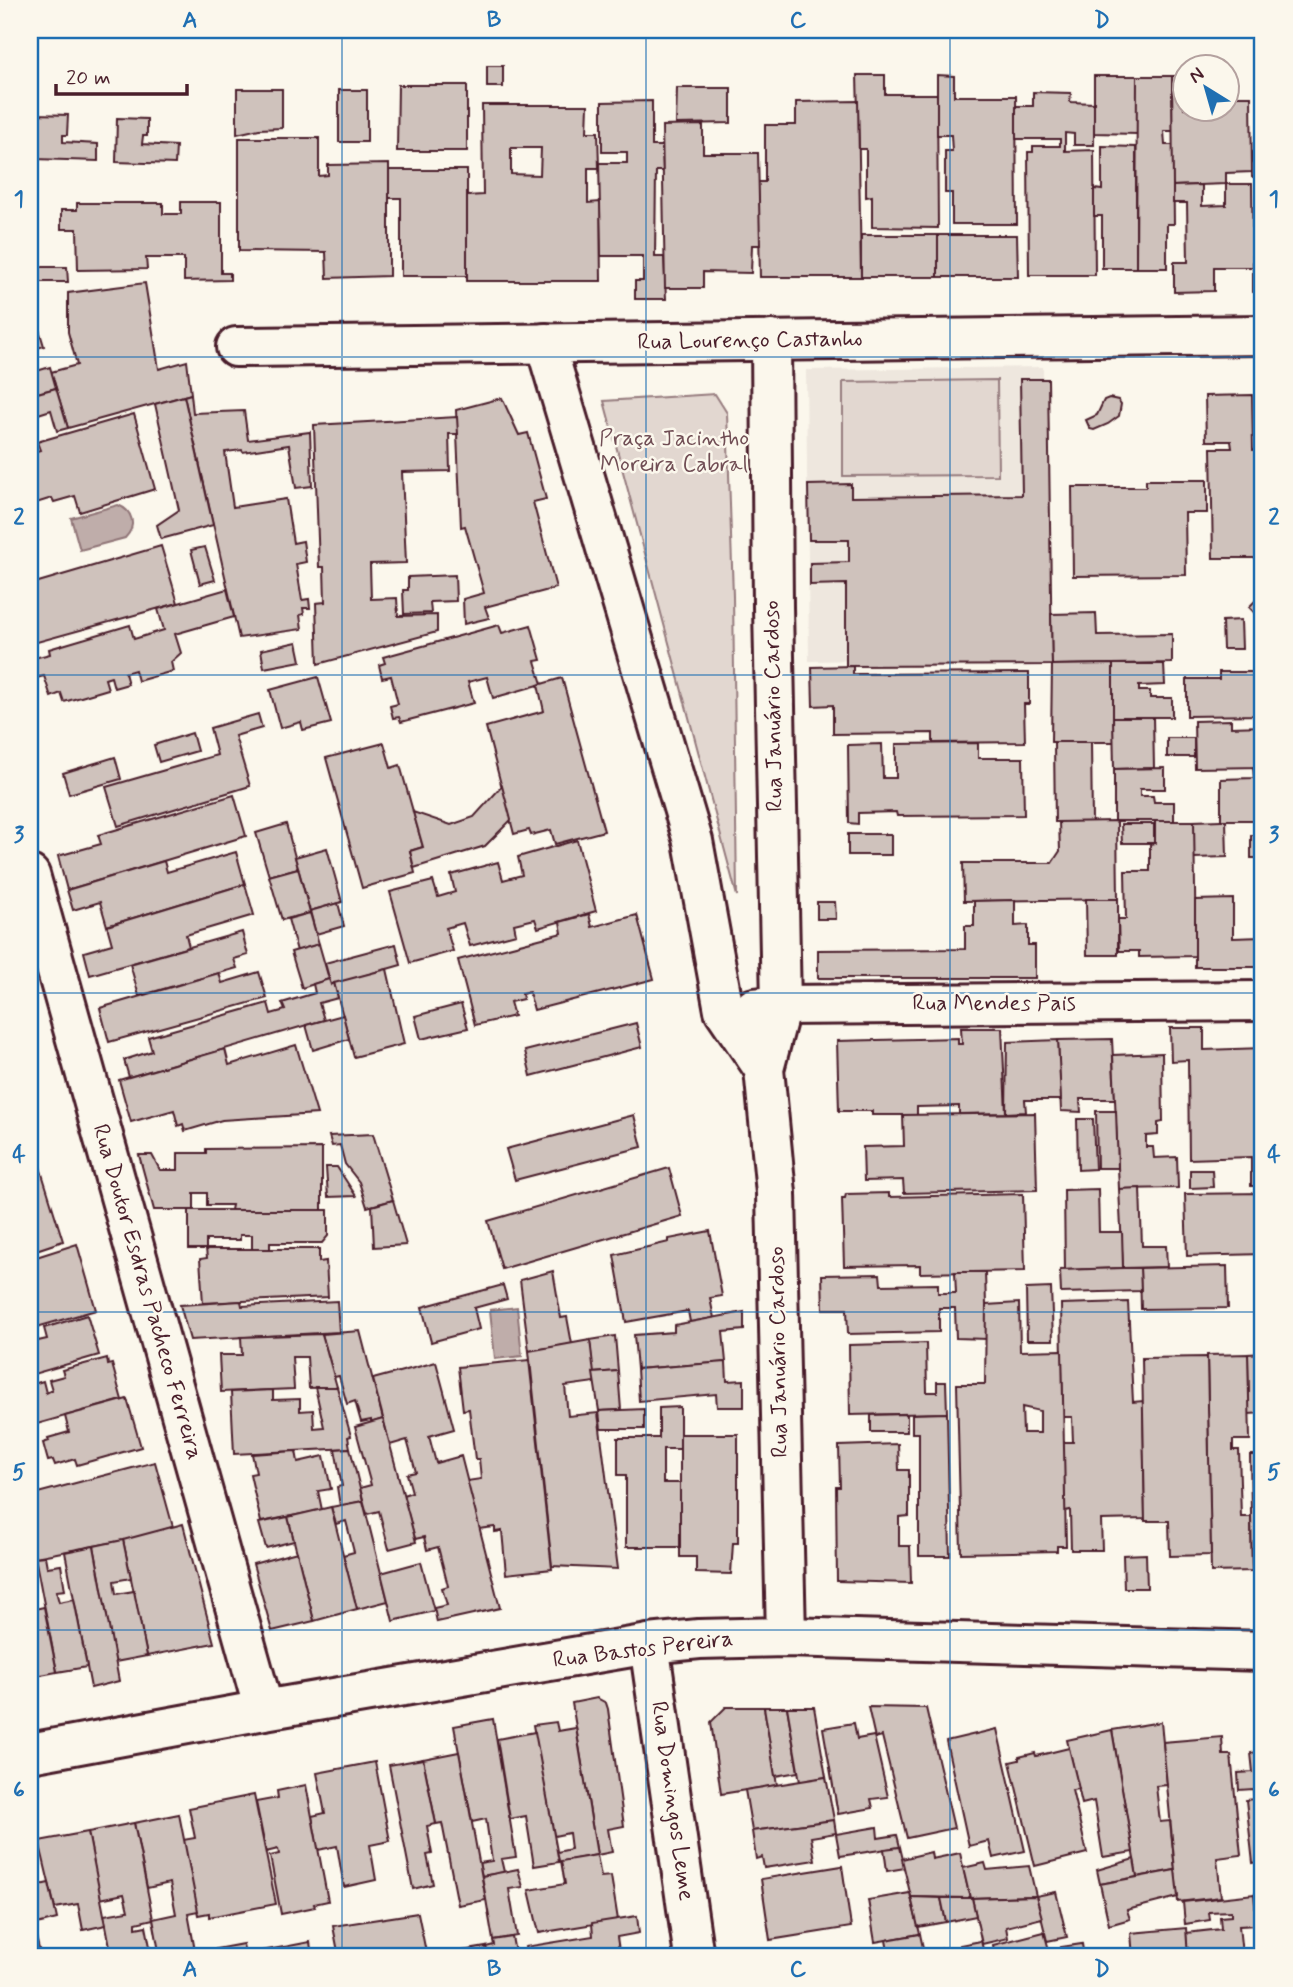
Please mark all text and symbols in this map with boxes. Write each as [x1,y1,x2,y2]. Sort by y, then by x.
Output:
text: A [182,6,198,36]
text: B [487,6,502,36]
text: C [790,6,807,36]
text: D [1094,6,1110,36]
scale bar [56,52,187,96]
north arrow [1170,52,1240,122]
text: N [1184,62,1209,89]
text: 20 m [66,64,111,92]
text: 1 [14,185,24,215]
text: 1 [1269,185,1279,215]
street label: Rua Lourenço Castanho [637,324,863,358]
park label: Praça Jacintho Moreira Cabral [599,424,749,480]
text: 2 [13,503,25,533]
text: 2 [1268,503,1280,533]
street label: Rua Januário Cardoso [757,600,791,812]
text: 3 [14,821,25,851]
text: 3 [1269,821,1280,851]
street label: Rua Mendes Pais [912,989,1076,1019]
street label: Rua Doutor Esdras Pacheco Ferreira [85,1121,209,1463]
text: 4 [12,1140,26,1170]
text: 4 [1267,1140,1281,1170]
street label: Rua Januário Cardoso [762,1246,796,1458]
text: 5 [12,1458,26,1488]
text: 5 [1267,1458,1281,1488]
street label: Rua Bastos Pereira [551,1624,735,1676]
street label: Rua Domingos Leme [643,1699,701,1903]
text: 6 [13,1776,25,1806]
text: 6 [1268,1776,1280,1806]
text: A [182,1955,198,1985]
text: B [487,1955,502,1985]
text: C [790,1955,807,1985]
text: D [1094,1955,1110,1985]

